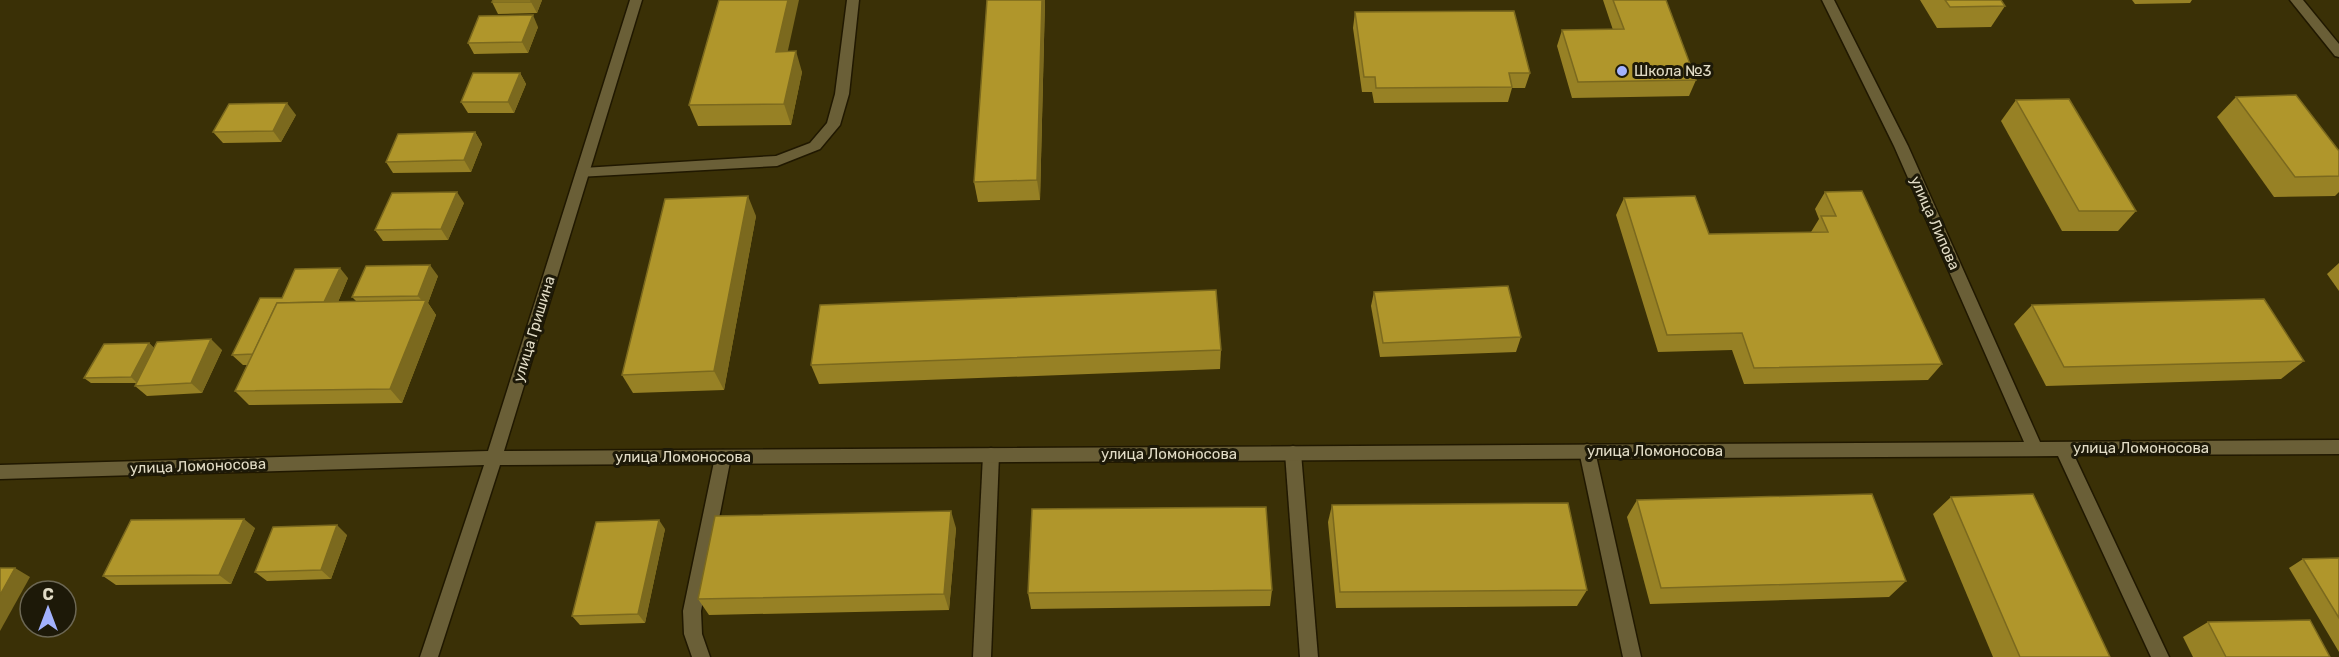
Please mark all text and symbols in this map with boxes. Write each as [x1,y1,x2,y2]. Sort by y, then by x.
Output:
place label: Школа №3 [1634,62,1712,80]
marker: Школа №3 [1615,64,1629,78]
street label: улица Липова [1906,173,1964,273]
street label: улица Гришина [509,274,559,384]
street label: улица Ломоносова [2073,439,2209,457]
street label: улица Ломоносова [1587,442,1723,460]
street label: улица Ломоносова [1101,445,1237,463]
street label: улица Ломоносова [615,448,751,466]
street label: улица Ломоносова [130,455,266,477]
north arrow [18,579,78,639]
text: С [42,585,54,604]

